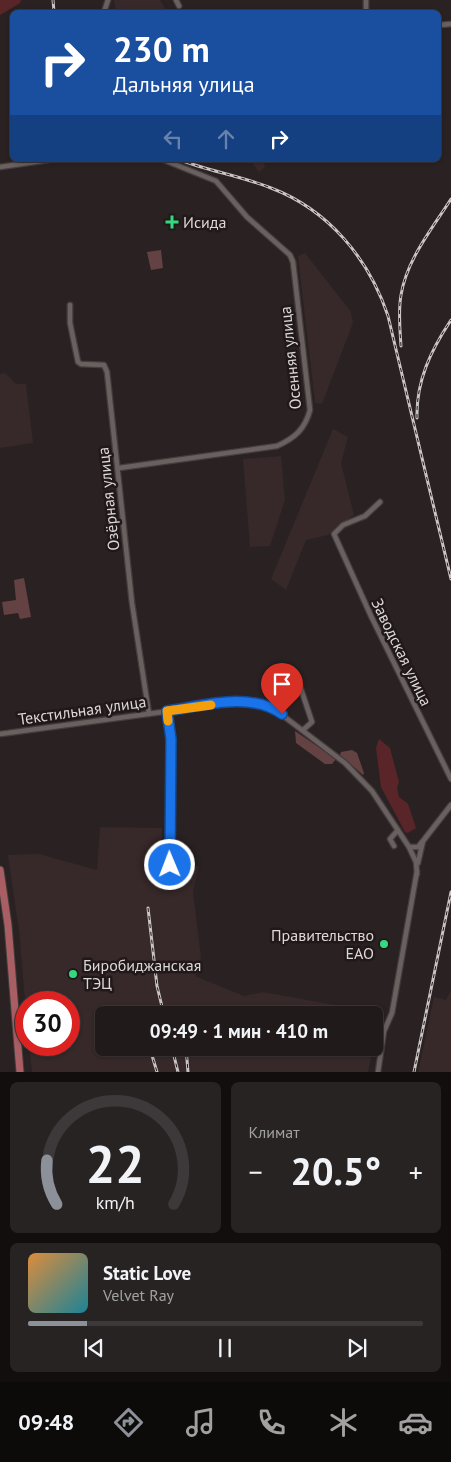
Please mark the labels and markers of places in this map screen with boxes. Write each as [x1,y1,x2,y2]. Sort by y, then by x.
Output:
place label: Исида [183,212,226,232]
marker: Исида [165,215,179,229]
pin [261,663,303,714]
place label: Правительство ЕАО [271,925,374,963]
marker: Правительство ЕАО [378,938,390,950]
place label: Биробиджанская ТЭЦ [83,955,201,993]
marker: Биробиджанская ТЭЦ [67,968,79,980]

